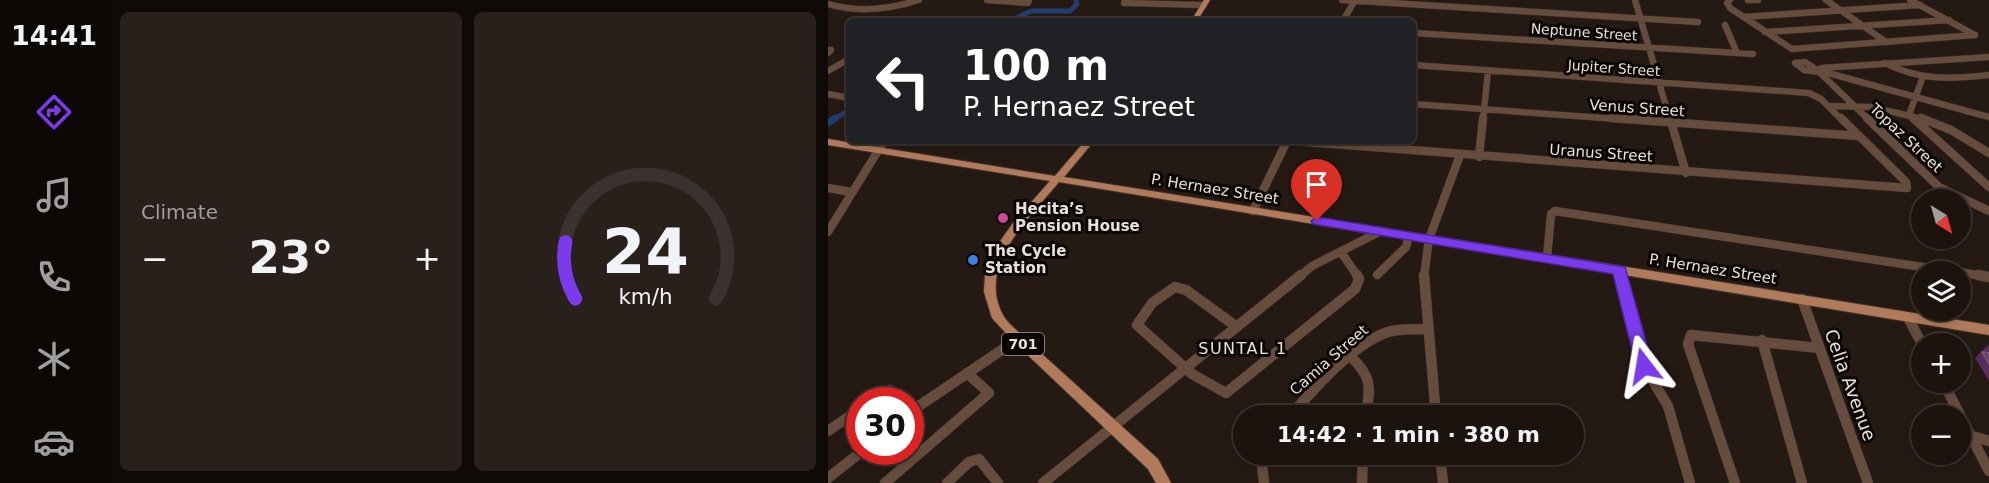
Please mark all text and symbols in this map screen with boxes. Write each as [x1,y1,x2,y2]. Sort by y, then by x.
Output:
text: 14:41 [11,20,97,51]
street label: Neptune Street [1530,20,1638,44]
text: 100 m [963,41,1109,90]
icon: left [864,42,942,120]
street label: Jupiter Street [1566,57,1661,79]
icon: directions [33,91,75,133]
text: P. Hernaez Street [963,91,1195,122]
street label: Venus Street [1589,96,1685,120]
street label: Topaz Street [1865,99,1946,176]
street label: Uranus Street [1549,140,1653,166]
pin [1291,159,1342,221]
icon: arrive [1300,168,1333,201]
street label: P. Hernaez Street [1150,170,1280,208]
icon: music [33,174,75,216]
north arrow [1911,189,1971,249]
map controls [1911,189,1971,465]
text: Climate [141,200,218,224]
place label: Hecita’s Pension House [1015,200,1140,235]
marker: Hecita’s Pension House [996,211,1010,225]
text: 24 [602,215,688,288]
text: 23° [248,231,334,284]
text: − [141,239,169,278]
text: + [413,239,441,278]
place label: The Cycle Station [985,242,1066,277]
street label: P. Hernaez Street [1648,250,1778,288]
marker: The Cycle Station [966,253,980,267]
icon: phone [33,256,75,298]
button: layers [1911,261,1971,321]
text: km/h [618,284,672,309]
street label: Camia Street [1286,321,1372,399]
street label: Celia Avenue [1821,326,1880,444]
road number: 701 [1002,333,1044,355]
button: + [1911,333,1971,393]
position arrow [1612,334,1676,398]
icon: climate [33,338,75,380]
district label: SUNTAL 1 [1198,339,1288,358]
speed limit sign: 30 [846,387,924,465]
button: − [1911,405,1971,465]
icon: car [33,421,75,463]
text: 14:42 · 1 min · 380 m [1277,422,1540,447]

